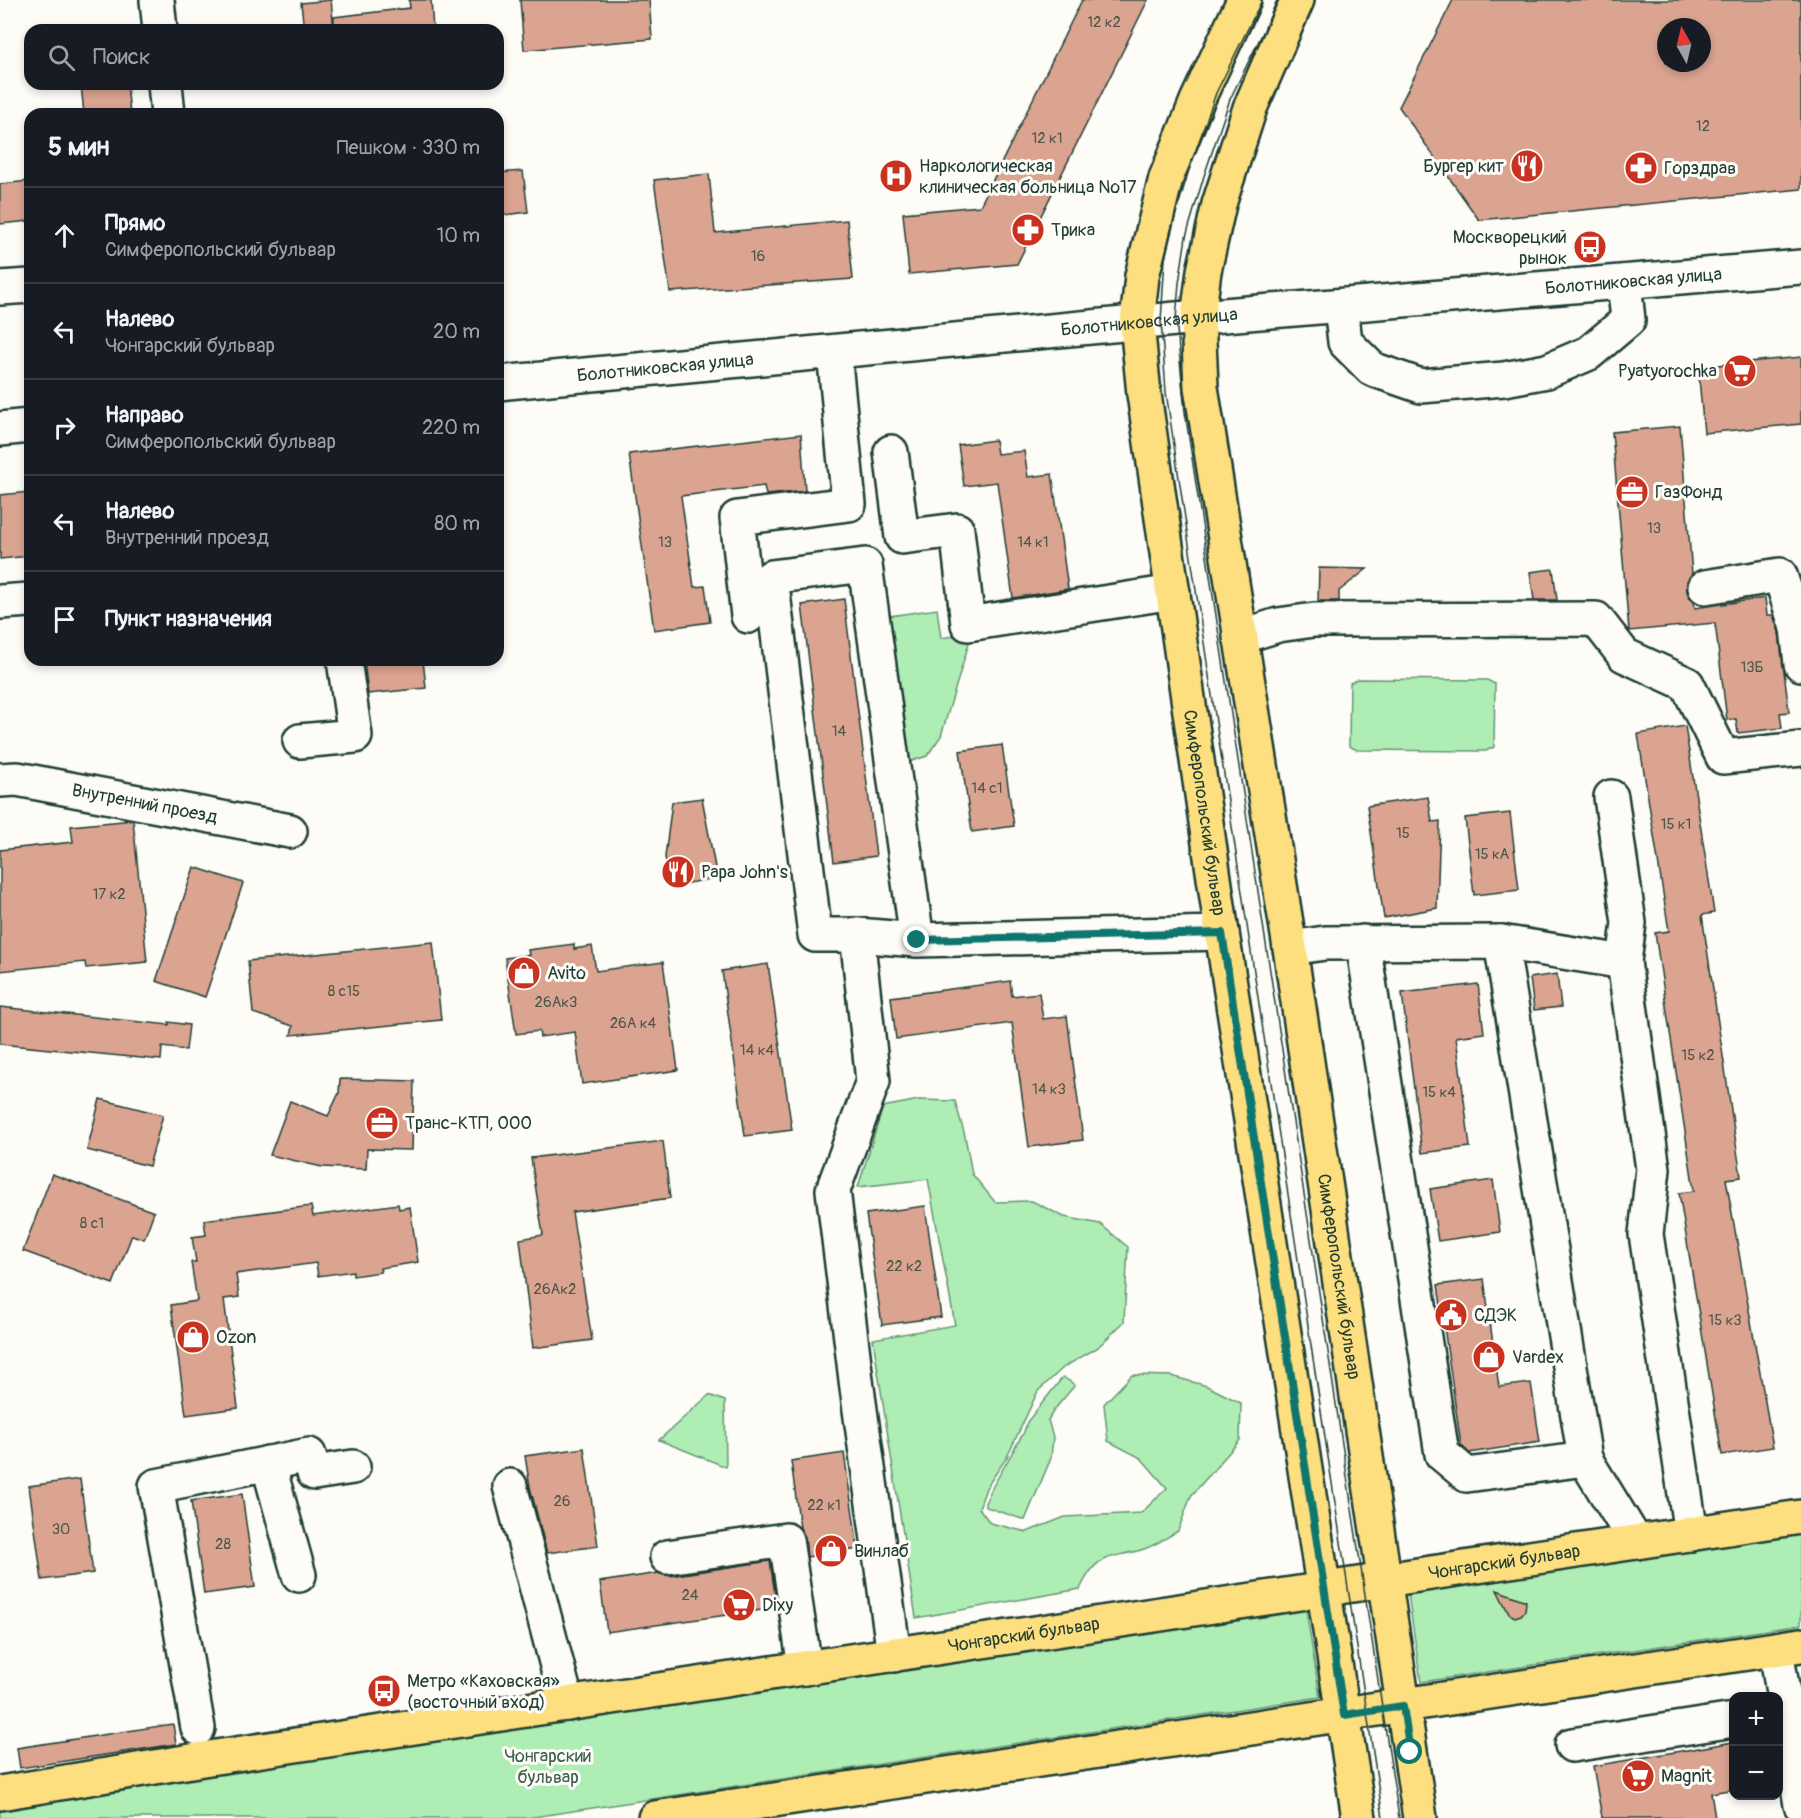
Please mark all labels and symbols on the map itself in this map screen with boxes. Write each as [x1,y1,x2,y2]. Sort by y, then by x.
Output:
house number: 12 к2 [1087,13,1121,32]
north arrow [1657,18,1711,72]
house number: 12 [1696,117,1710,136]
house number: 12 к1 [1031,129,1063,148]
restaurant icon: Бургер кит [1509,148,1545,184]
pharmacy icon: Горздрав [1623,150,1659,186]
place label: Наркологическая клиническая больница №17 [919,155,1137,199]
place label: Бургер кит [1423,155,1504,178]
place label: Горздрав [1664,157,1736,180]
hospital icon: Наркологическая клиническая больница №17 [878,158,914,194]
pharmacy icon: Трика [1010,212,1046,248]
place label: Трика [1051,219,1095,242]
place label: Москворецкий рынок [1453,226,1567,270]
bus stop icon: Москворецкий рынок [1572,229,1608,265]
house number: 16 [751,247,765,266]
street label: Болотниковская улица [1544,263,1723,300]
street label: Болотниковская улица [1060,303,1239,342]
street label: Болотниковская улица [576,348,755,388]
supermarket icon: Pyatyorochka [1722,353,1758,389]
place label: Pyatyorochka [1618,360,1717,383]
office icon: ГазФонд [1614,474,1650,510]
place label: ГазФонд [1655,481,1722,504]
house number: 13 [1647,519,1661,538]
house number: 13 [658,533,672,552]
house number: 14 к1 [1017,533,1049,552]
house number: 13Б [1740,658,1764,677]
street label: Симферопольский бульвар [1178,708,1230,917]
house number: 14 [832,722,847,741]
street label: Внутренний проезд [70,779,219,829]
house number: 14 с1 [971,779,1003,798]
house number: 15 к1 [1661,815,1691,834]
house number: 15 [1396,824,1410,843]
house number: 15 кА [1475,845,1510,864]
restaurant icon: Papa John's [660,854,696,890]
place label: Papa John's [701,861,788,884]
house number: 17 к2 [92,885,126,904]
route end [903,926,929,952]
shop icon: Avito [506,955,542,991]
place label: Avito [547,962,586,985]
house number: 8 с15 [328,982,360,1001]
house number: 26Ак3 [535,993,577,1012]
house number: 26А к4 [610,1014,657,1033]
house number: 14 к4 [740,1041,774,1060]
house number: 15 к2 [1681,1046,1715,1065]
house number: 14 к3 [1032,1080,1066,1099]
house number: 15 к4 [1422,1083,1456,1102]
office icon: Транс-КТП, ООО [364,1105,400,1141]
place label: Транс-КТП, ООО [405,1112,532,1135]
street label: Симферопольский бульвар [1312,1172,1365,1381]
house number: 8 с1 [80,1214,104,1233]
house number: 22 к2 [886,1257,922,1276]
house number: 26Ак2 [534,1280,576,1299]
public building icon: СДЭК [1433,1297,1469,1333]
place label: СДЭК [1474,1304,1517,1327]
house number: 15 к3 [1708,1311,1742,1330]
shop icon: Ozon [175,1319,211,1355]
place label: Ozon [216,1326,256,1349]
shop icon: Vardex [1471,1339,1507,1375]
place label: Vardex [1512,1346,1564,1369]
house number: 26 [553,1492,571,1511]
house number: 22 к1 [807,1496,841,1515]
house number: 30 [52,1520,70,1539]
shop icon: Винлаб [813,1533,849,1569]
house number: 28 [215,1535,231,1554]
place label: Винлаб [854,1540,909,1563]
street label: Чонгарский бульвар [1427,1540,1582,1585]
house number: 24 [681,1586,699,1605]
supermarket icon: Dixy [721,1587,757,1623]
place label: Dixy [762,1594,793,1617]
street label: Чонгарский бульвар [947,1612,1101,1658]
place label: Метро «Каховская» (восточный вход) [407,1670,560,1714]
bus stop icon: Метро «Каховская» (восточный вход) [366,1673,402,1709]
route start [1396,1738,1422,1764]
park label: Чонгарский бульвар [504,1745,592,1789]
supermarket icon: Magnit [1620,1758,1656,1794]
place label: Magnit [1661,1765,1713,1788]

